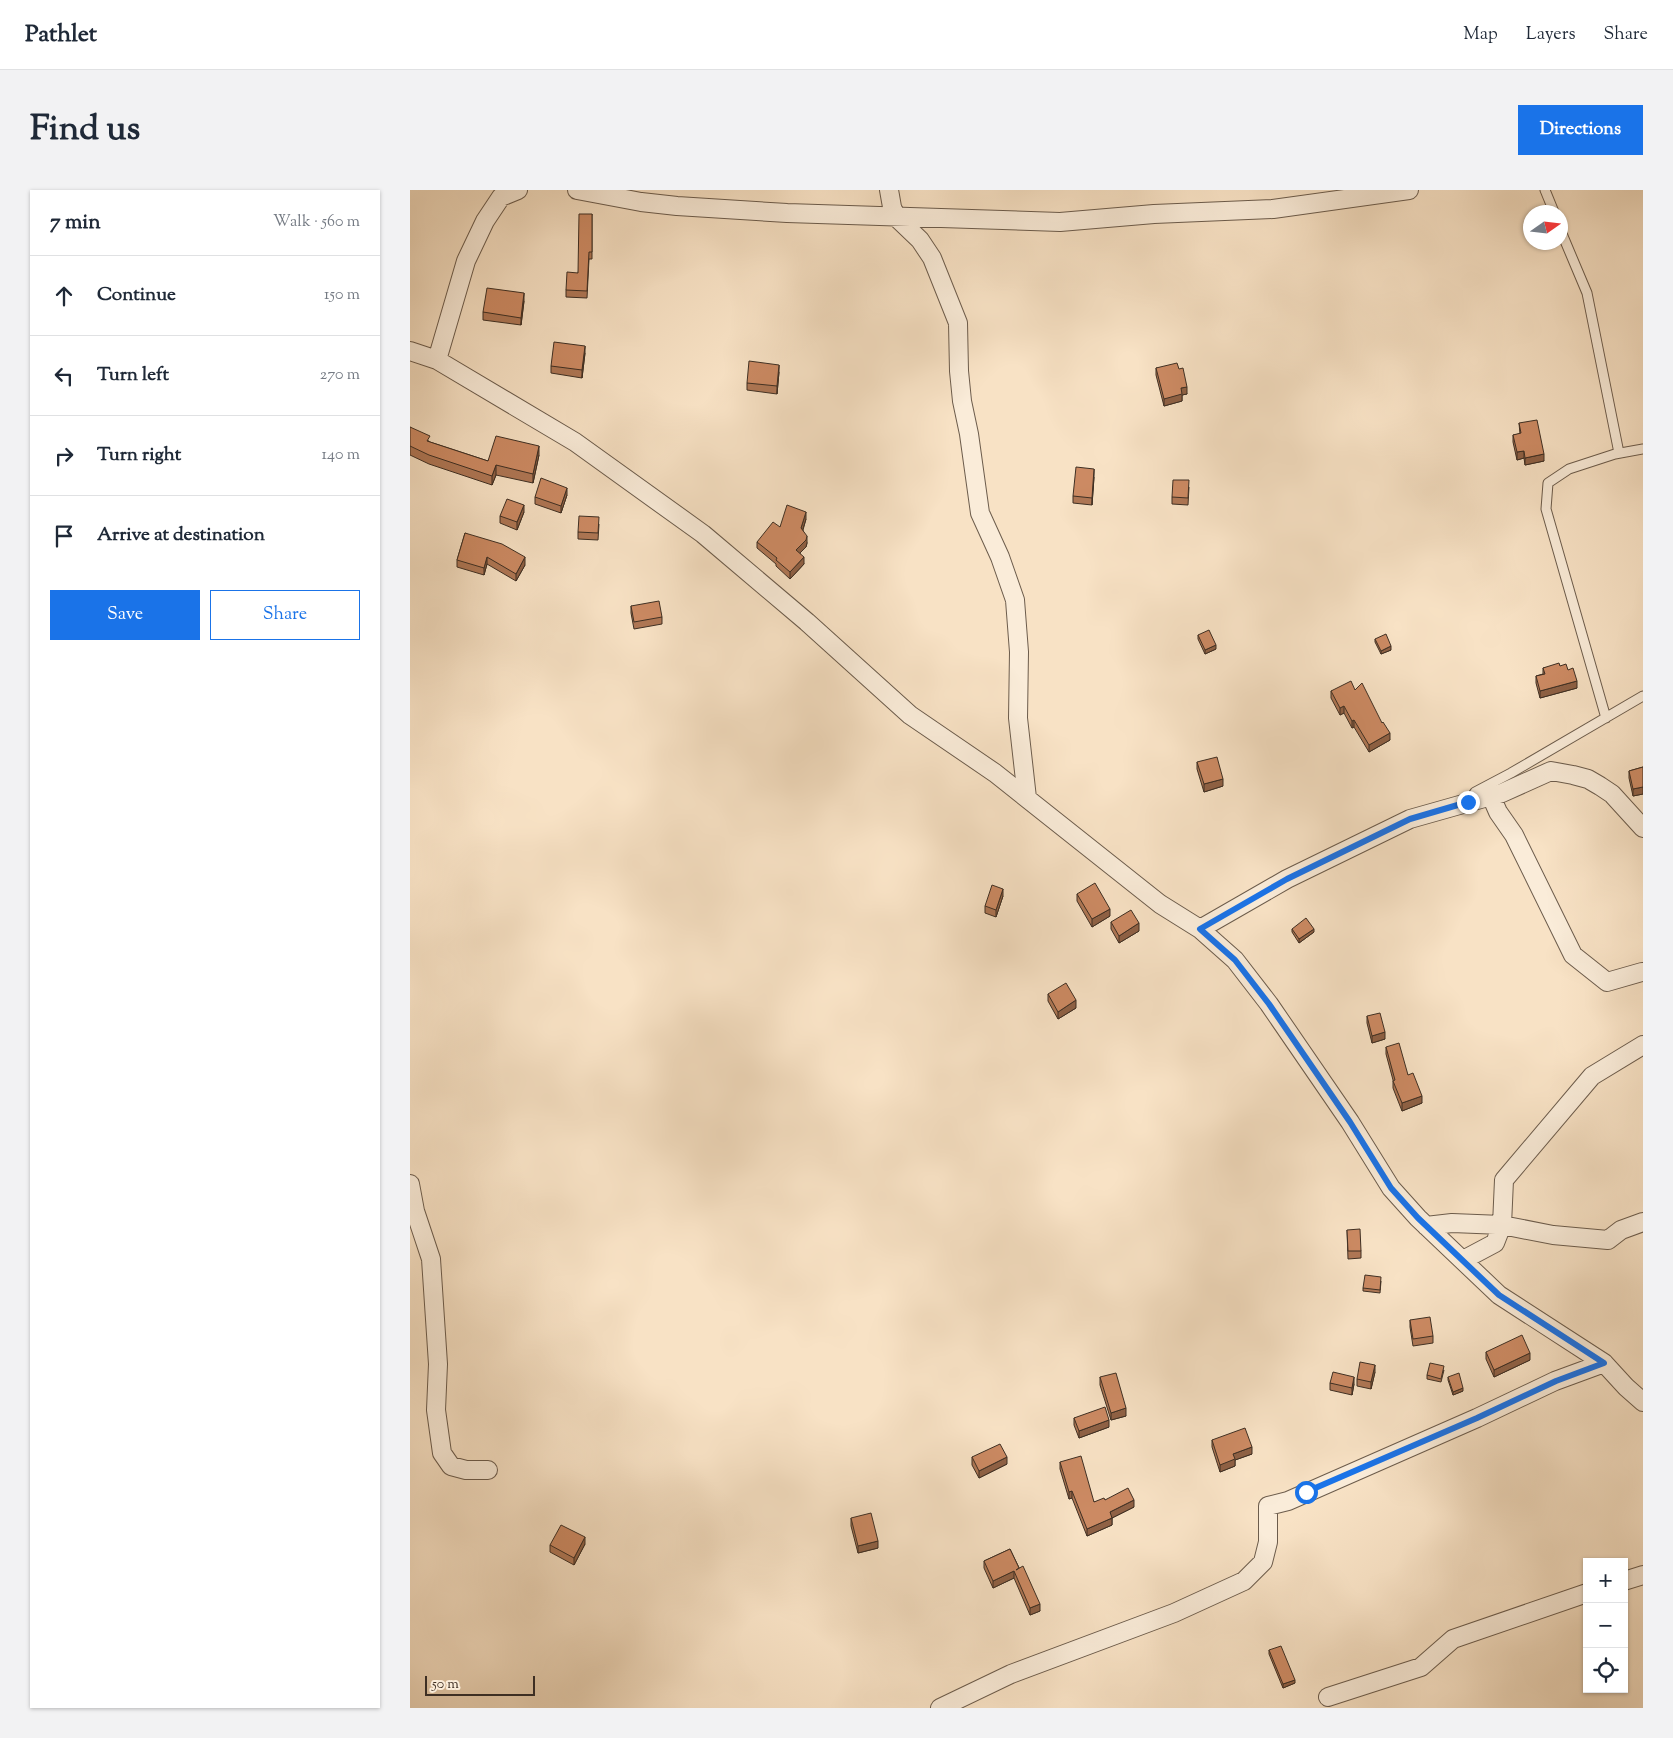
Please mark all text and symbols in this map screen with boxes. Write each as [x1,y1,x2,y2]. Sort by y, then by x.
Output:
text: Pathlet [25,18,97,52]
text: Map [1463,22,1498,48]
text: Layers [1526,22,1576,48]
text: Share [1604,22,1648,48]
text: Find us [30,105,140,156]
button: Directions [1518,105,1643,155]
north arrow [1523,205,1568,250]
text: 7 min [50,208,101,238]
text: Walk · 560 m [273,211,360,234]
icon: ahead [50,282,78,310]
text: Continue [97,282,176,309]
text: 150 m [324,284,360,307]
icon: left [50,362,78,390]
text: Turn left [97,362,169,389]
text: 270 m [320,364,360,387]
icon: right [50,442,78,470]
text: Turn right [97,442,181,469]
text: 140 m [322,444,360,467]
icon: arrive [50,522,78,550]
text: Arrive at destination [97,522,265,549]
button: Save [50,590,200,640]
button: Share [210,590,360,640]
route end [1457,791,1480,814]
route start [1295,1481,1318,1504]
map controls [1583,1558,1628,1693]
button: + [1583,1558,1628,1603]
button: − [1583,1603,1628,1648]
button: locate [1583,1648,1628,1693]
scale bar [425,1673,535,1696]
text: 50 m [432,1675,459,1695]

